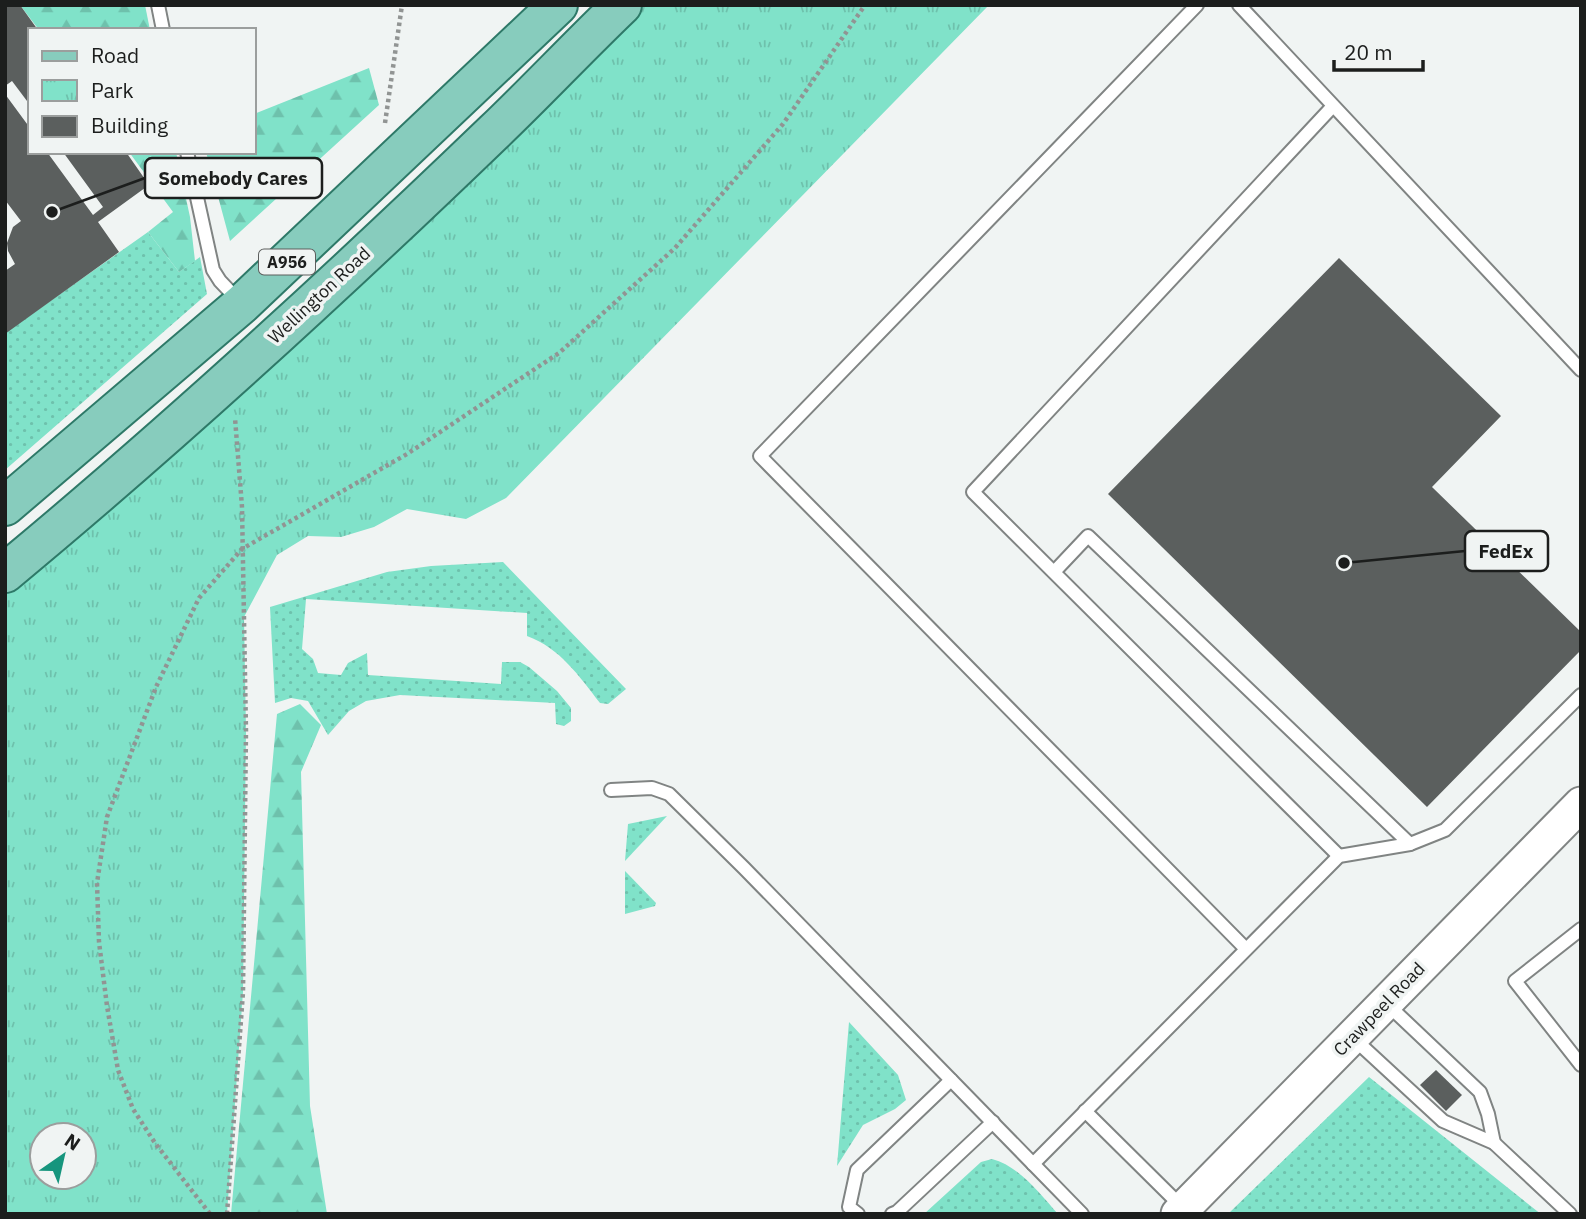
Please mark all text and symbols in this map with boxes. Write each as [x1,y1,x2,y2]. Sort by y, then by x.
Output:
legend [28,28,256,154]
scale bar [1334,28,1423,72]
text: 20 m [1344,38,1393,66]
text: Road [91,41,139,69]
text: Park [91,76,134,104]
text: Building [91,111,168,139]
callout: Somebody Cares [145,158,322,198]
text: Somebody Cares [158,166,308,190]
street label: Wellington Road [263,242,375,348]
road number: A956 [259,250,315,274]
callout: FedEx [1465,531,1548,571]
text: FedEx [1479,539,1534,563]
street label: Crawpeel Road [1328,957,1430,1061]
north arrow [28,1121,98,1191]
text: N [60,1128,85,1156]

